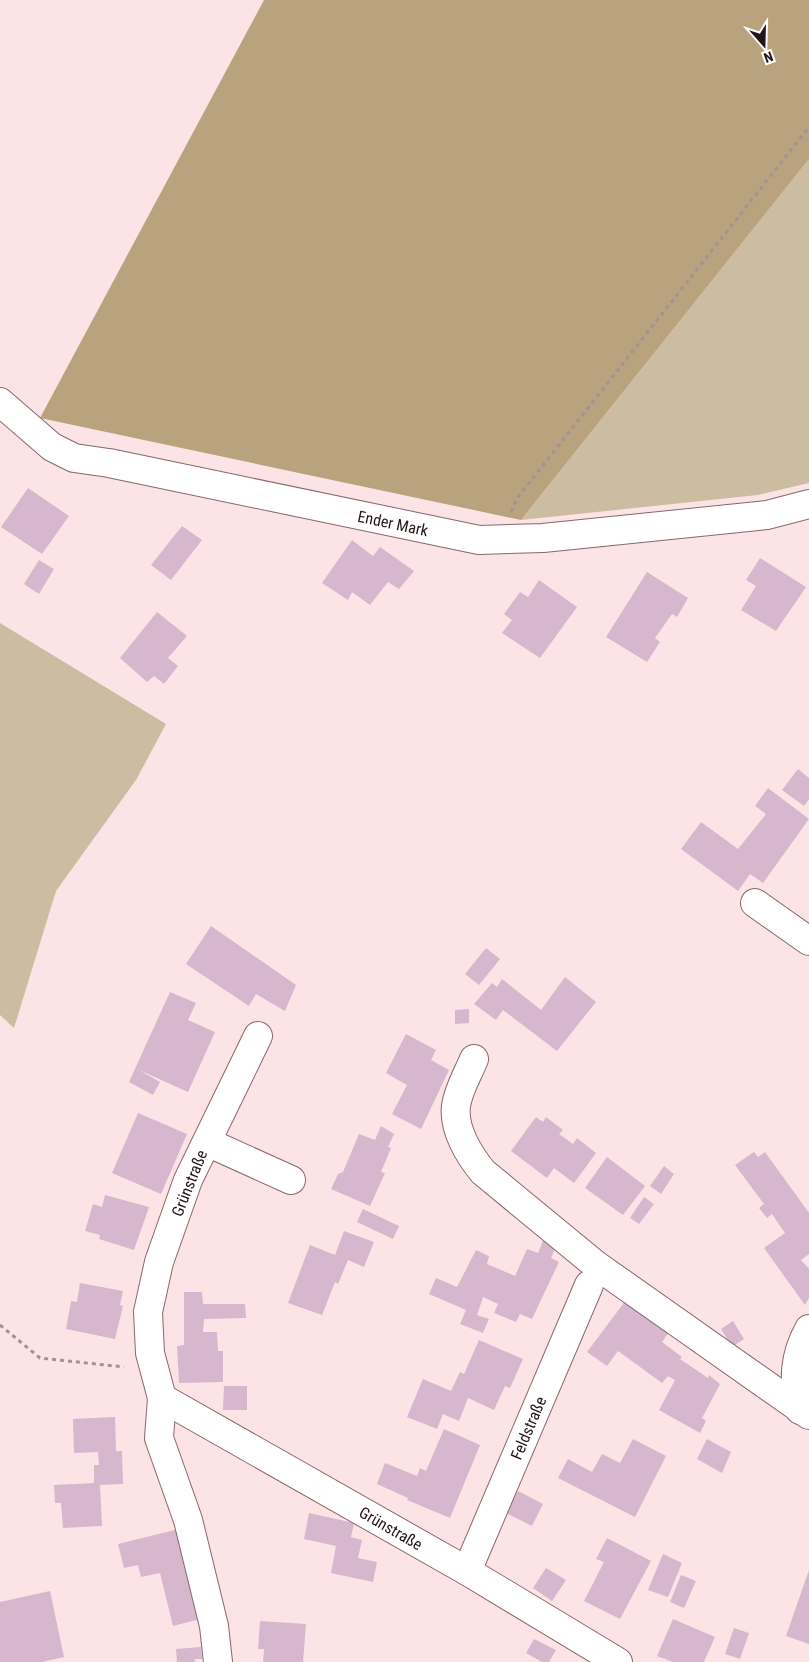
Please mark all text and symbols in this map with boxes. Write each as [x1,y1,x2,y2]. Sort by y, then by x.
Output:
north arrow [739,20,789,70]
text: N [762,48,775,66]
street label: Ender Mark [356,507,431,540]
street label: Grünstraße [168,1147,211,1219]
street label: Feldstraße [507,1394,550,1463]
street label: Grünstraße [356,1503,426,1554]

